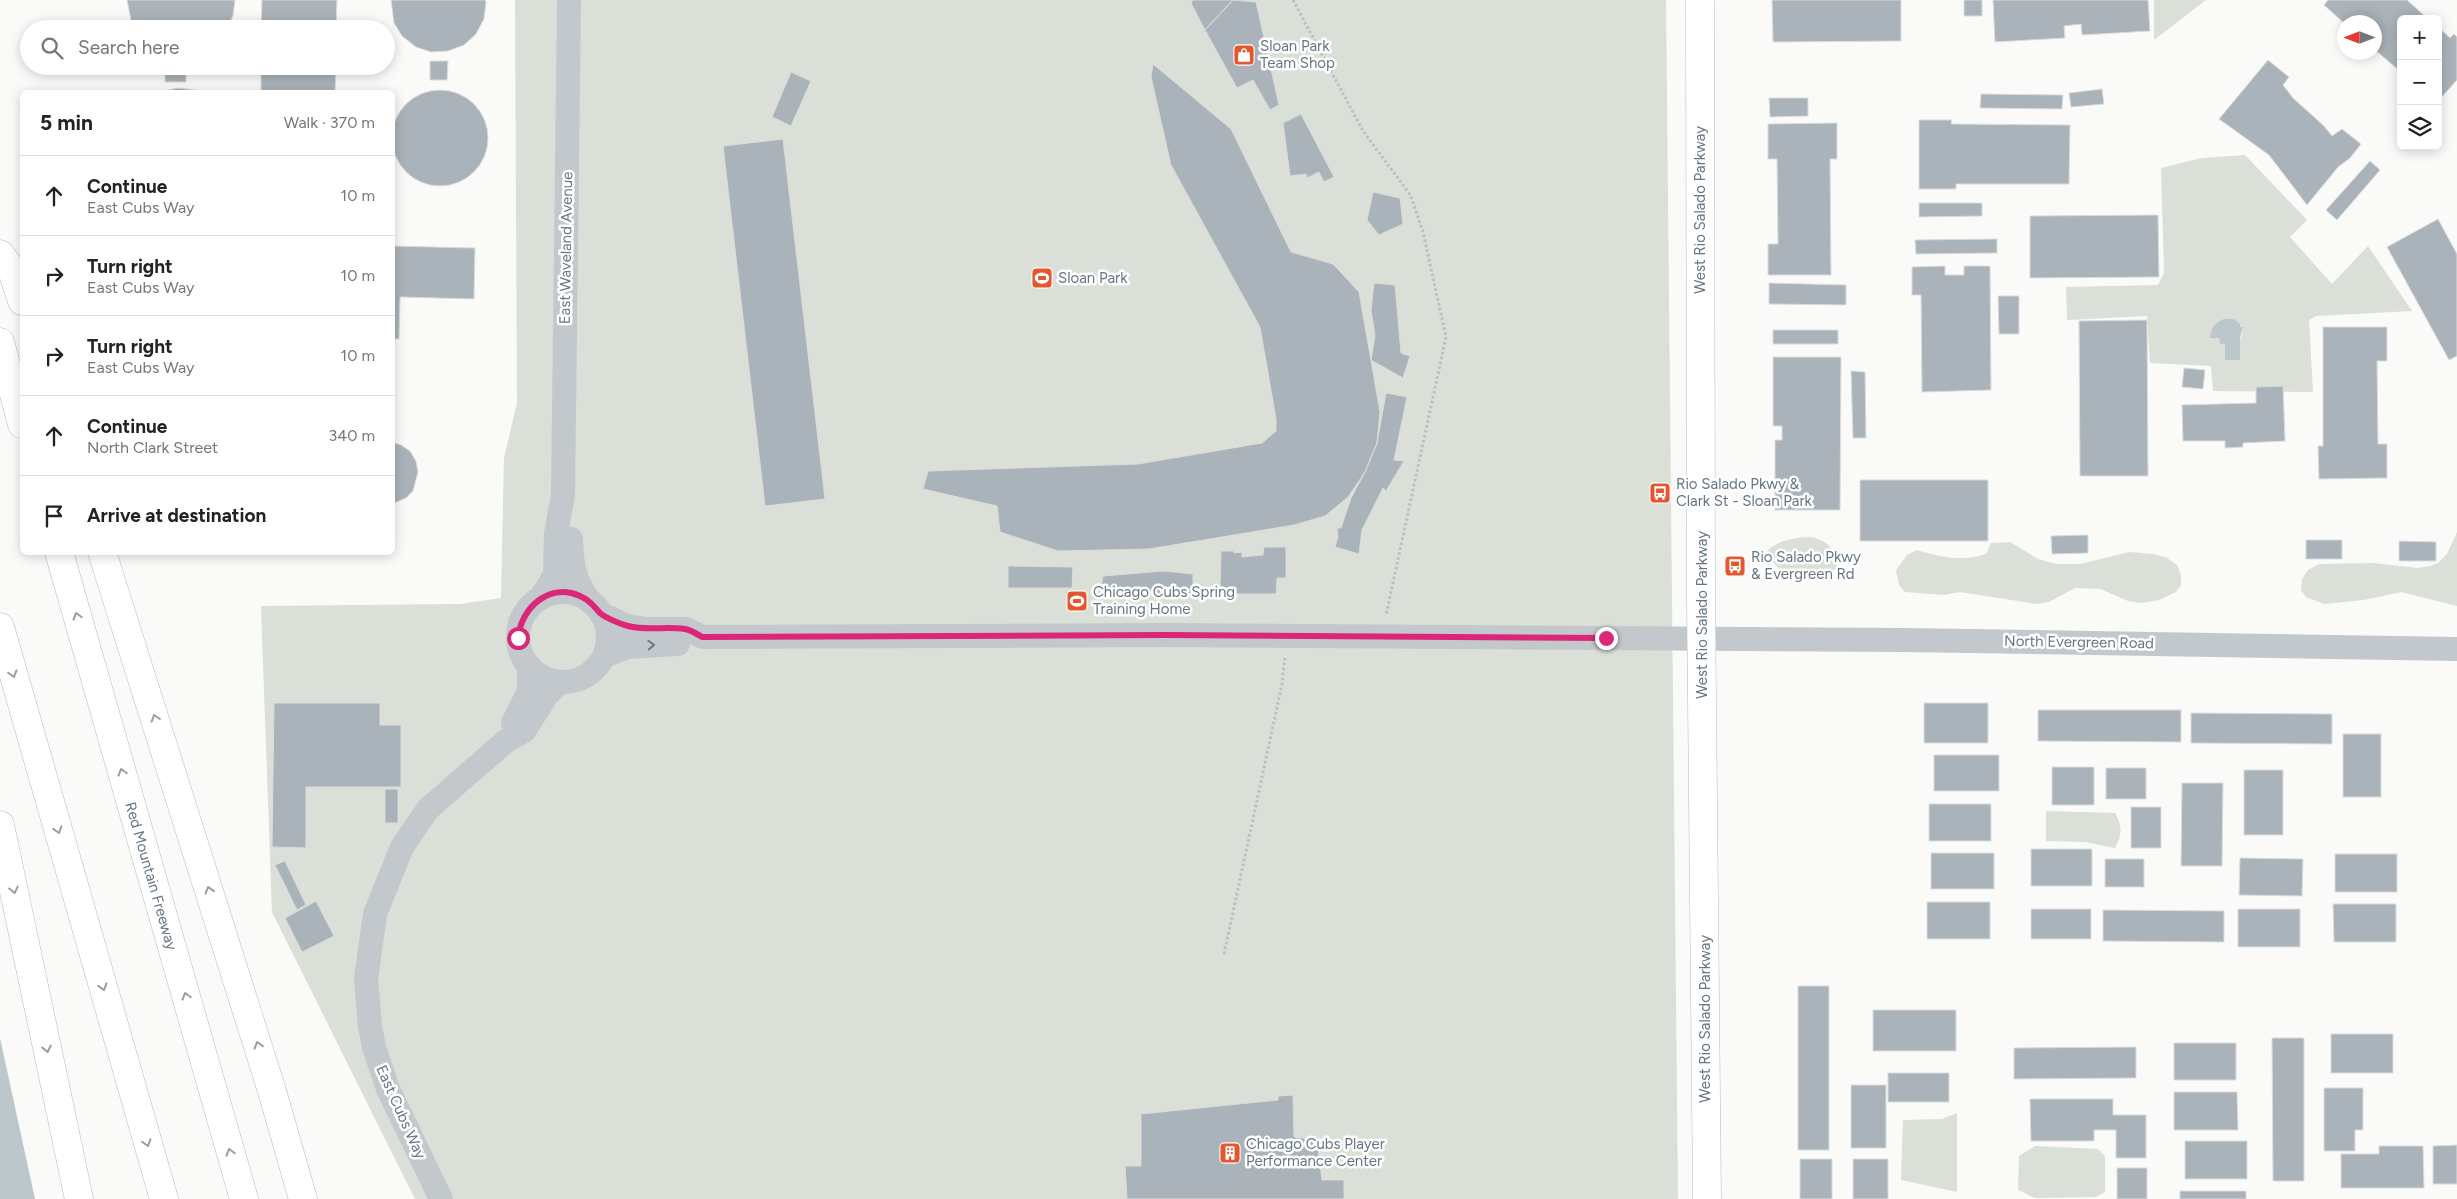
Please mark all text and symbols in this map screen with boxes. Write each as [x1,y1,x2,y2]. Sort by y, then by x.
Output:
north arrow [2337,15,2382,60]
map controls [2397,15,2442,150]
button: + [2397,15,2442,60]
search box [20,20,395,75]
icon: search [38,34,66,62]
text: Search here [78,36,180,59]
place label: Sloan Park Team Shop [1260,37,1335,72]
shop icon: Sloan Park Team Shop [1232,43,1256,67]
button: − [2397,60,2442,105]
button: layers [2397,105,2442,150]
text: 5 min [40,110,93,135]
text: Walk · 370 m [284,113,375,132]
street label: West Rio Salado Parkway [1691,126,1709,294]
street label: East Waveland Avenue [556,172,576,324]
text: Continue [87,175,167,198]
icon: ahead [40,182,68,210]
text: 10 m [341,186,375,205]
text: East Cubs Way [87,198,195,217]
text: Turn right [87,255,173,278]
icon: right [40,262,68,290]
text: 10 m [341,266,375,285]
sports icon: Sloan Park [1030,266,1054,290]
place label: Sloan Park [1058,269,1128,287]
text: East Cubs Way [87,278,195,297]
text: Turn right [87,335,173,358]
icon: right [40,342,68,370]
text: 10 m [341,346,375,365]
text: East Cubs Way [87,358,195,377]
text: Continue [87,415,167,438]
icon: ahead [40,422,68,450]
text: 340 m [329,426,375,445]
text: North Clark Street [87,438,218,457]
place label: Rio Salado Pkwy & Clark St - Sloan Park [1676,475,1813,510]
bus stop icon: Rio Salado Pkwy & Clark St - Sloan Park [1648,481,1672,505]
icon: arrive [40,502,68,530]
text: Arrive at destination [87,504,266,527]
street label: West Rio Salado Parkway [1693,531,1711,699]
place label: Rio Salado Pkwy & Evergreen Rd [1751,548,1861,583]
bus stop icon: Rio Salado Pkwy & Evergreen Rd [1723,554,1747,578]
place label: Chicago Cubs Spring Training Home [1093,583,1235,618]
sports icon: Chicago Cubs Spring Training Home [1065,589,1089,613]
one-way arrow [73,612,83,621]
route start [507,627,530,650]
route end [1595,627,1618,650]
street label: North Evergreen Road [2004,632,2154,652]
one-way arrow [647,640,655,651]
one-way arrow [8,670,18,678]
one-way arrow [151,714,161,723]
one-way arrow [117,769,127,777]
street label: Red Mountain Freeway [121,800,181,952]
one-way arrow [53,826,63,834]
one-way arrow [8,885,18,894]
one-way arrow [205,886,215,894]
street label: West Rio Salado Parkway [1696,935,1714,1103]
one-way arrow [97,982,107,990]
one-way arrow [181,992,191,1000]
one-way arrow [253,1041,263,1049]
one-way arrow [42,1044,52,1053]
street label: East Cubs Way [372,1062,430,1162]
place label: Chicago Cubs Player Performance Center [1246,1135,1385,1170]
one-way arrow [142,1138,152,1147]
building icon: Chicago Cubs Player Performance Center [1218,1141,1242,1165]
one-way arrow [226,1149,236,1157]

